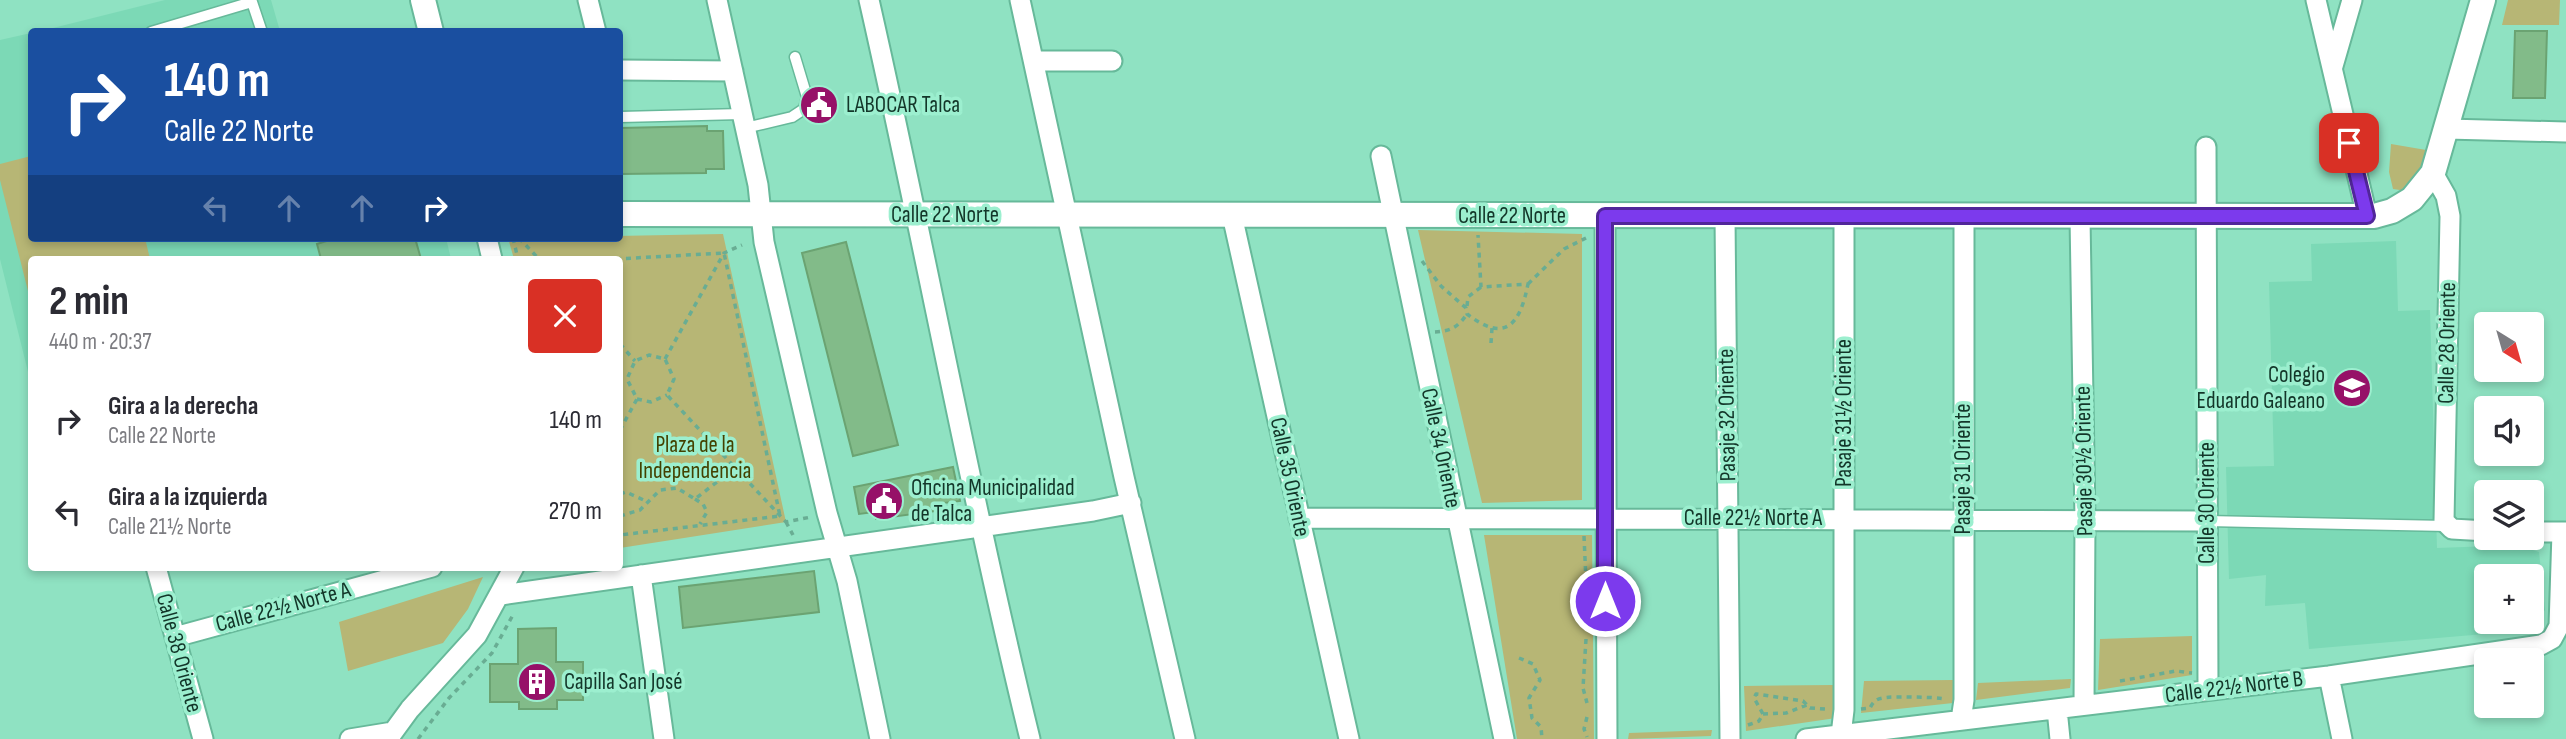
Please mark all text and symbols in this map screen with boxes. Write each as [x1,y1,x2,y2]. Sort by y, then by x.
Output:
text: 140 m [164,52,270,111]
icon: right [49,56,140,147]
public building icon: LABOCAR Talca [798,84,840,126]
place label: LABOCAR Talca [846,91,960,119]
text: Calle 22 Norte [164,112,314,151]
pin [2319,113,2379,173]
icon: arrive [2330,124,2368,162]
icon: left [197,189,235,227]
icon: ahead [270,189,308,227]
icon: ahead [343,189,381,227]
icon: right [416,189,454,227]
street label: Calle 22 Norte [891,201,999,229]
street label: Calle 22 Norte [1458,202,1566,230]
text: 2 min [49,276,129,327]
button: close [528,279,602,353]
street label: Calle 28 Oriente [2432,282,2462,404]
north arrow [2474,312,2544,382]
map controls [2474,312,2544,718]
text: 440 m · 20:37 [49,328,152,356]
street label: Pasaje 31½ Oriente [1830,339,1858,487]
street label: Pasaje 32 Oriente [1712,348,1742,482]
place label: Colegio Eduardo Galeano [2197,361,2325,415]
school or university icon: Colegio Eduardo Galeano [2331,367,2373,409]
street label: Calle 34 Oriente [1415,386,1467,510]
street label: Pasaje 30½ Oriente [2069,386,2099,536]
text: Gira a la derecha [108,391,258,422]
button: sound [2474,396,2544,466]
icon: right [49,402,87,440]
street label: Pasaje 31 Oriente [1949,403,1977,535]
text: 140 m [550,405,602,436]
street label: Calle 35 Oriente [1264,415,1316,539]
text: Calle 22 Norte [108,422,216,450]
park label: Plaza de la Independencia [639,431,751,485]
street label: Calle 30 Oriente [2193,442,2221,564]
place label: Oficina Municipalidad de Talca [911,474,1075,528]
public building icon: Oficina Municipalidad de Talca [863,480,905,522]
button: layers [2474,480,2544,550]
text: Gira a la izquierda [108,482,268,513]
icon: left [49,493,87,531]
text: 270 m [549,496,602,527]
street label: Calle 22½ Norte A [1684,504,1822,532]
text: Calle 21½ Norte [108,513,232,541]
position arrow [1568,564,1642,638]
button: + [2474,564,2544,634]
street label: Calle 22½ Norte A [213,576,354,638]
street label: Calle 38 Oriente [150,590,208,716]
button: − [2474,648,2544,718]
building icon: Capilla San José [516,661,558,703]
street label: Calle 22½ Norte B [2163,665,2305,709]
place label: Capilla San José [564,668,682,696]

